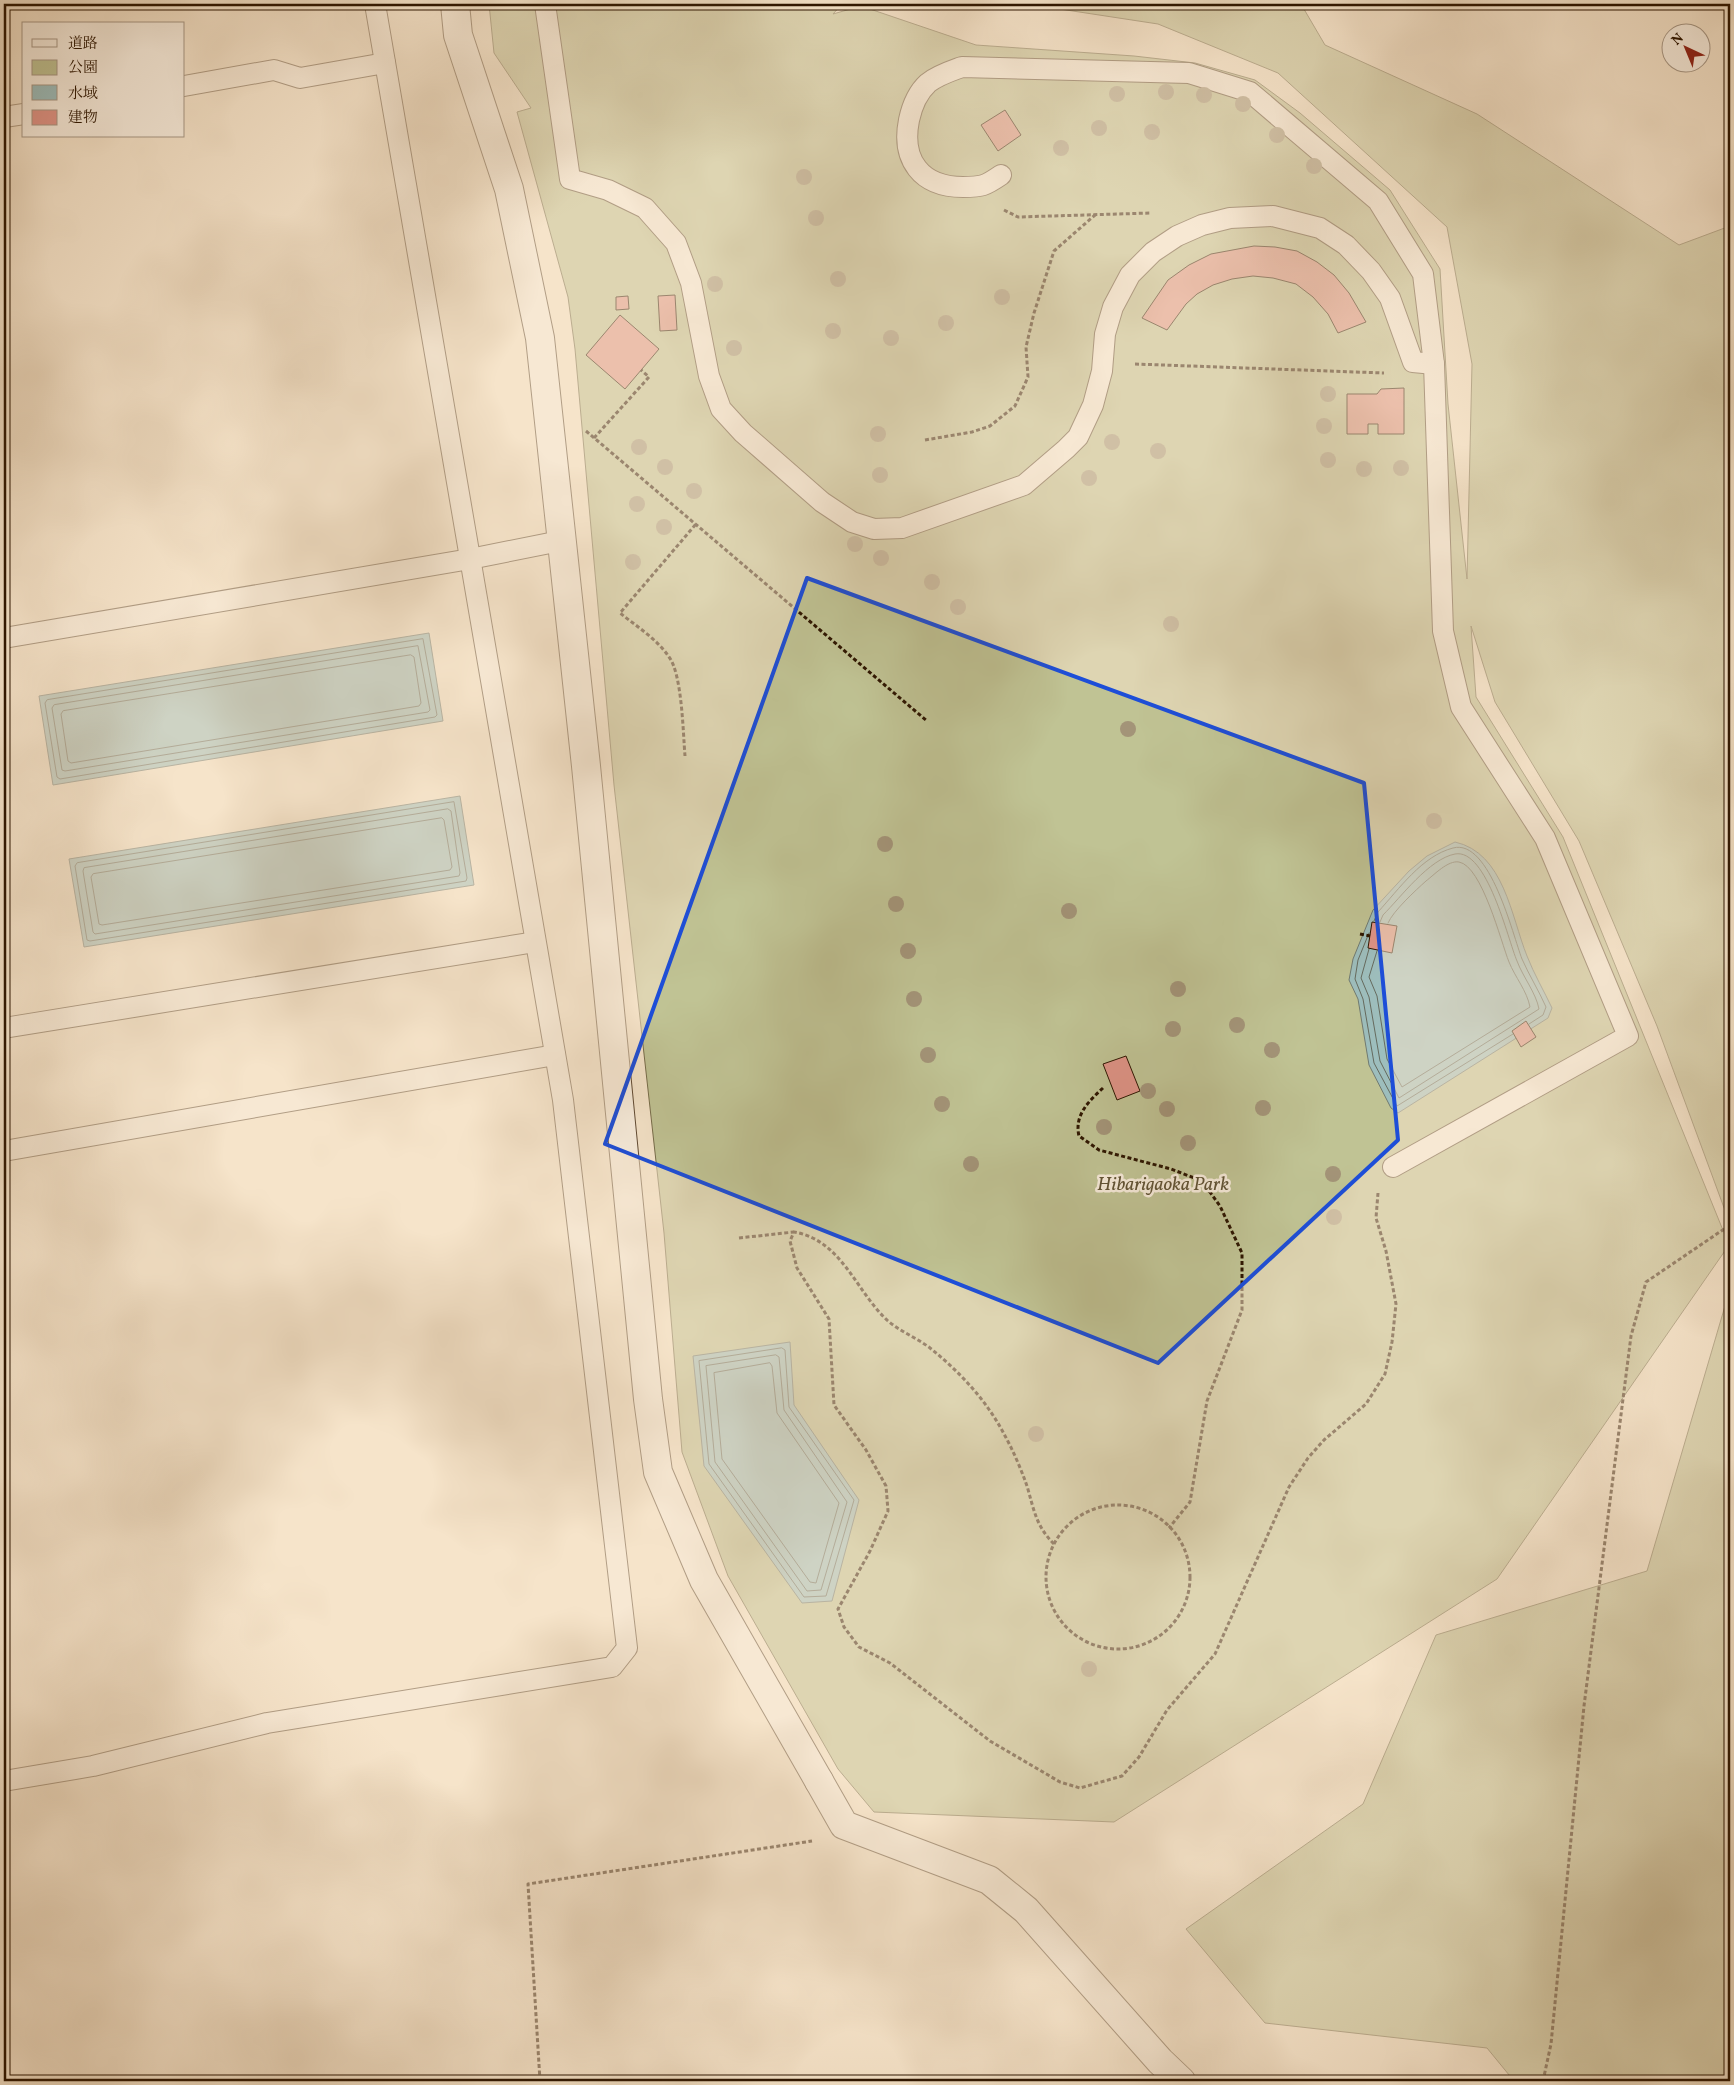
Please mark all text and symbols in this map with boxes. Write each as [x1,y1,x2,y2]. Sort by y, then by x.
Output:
legend [22,22,185,138]
north arrow [1662,22,1712,72]
text: N [1668,29,1688,50]
text: 道路 [68,34,98,55]
text: 公園 [68,58,98,79]
text: 水域 [68,84,98,105]
text: 建物 [68,108,98,129]
park label: Hibarigaoka Park [1097,1172,1229,1198]

